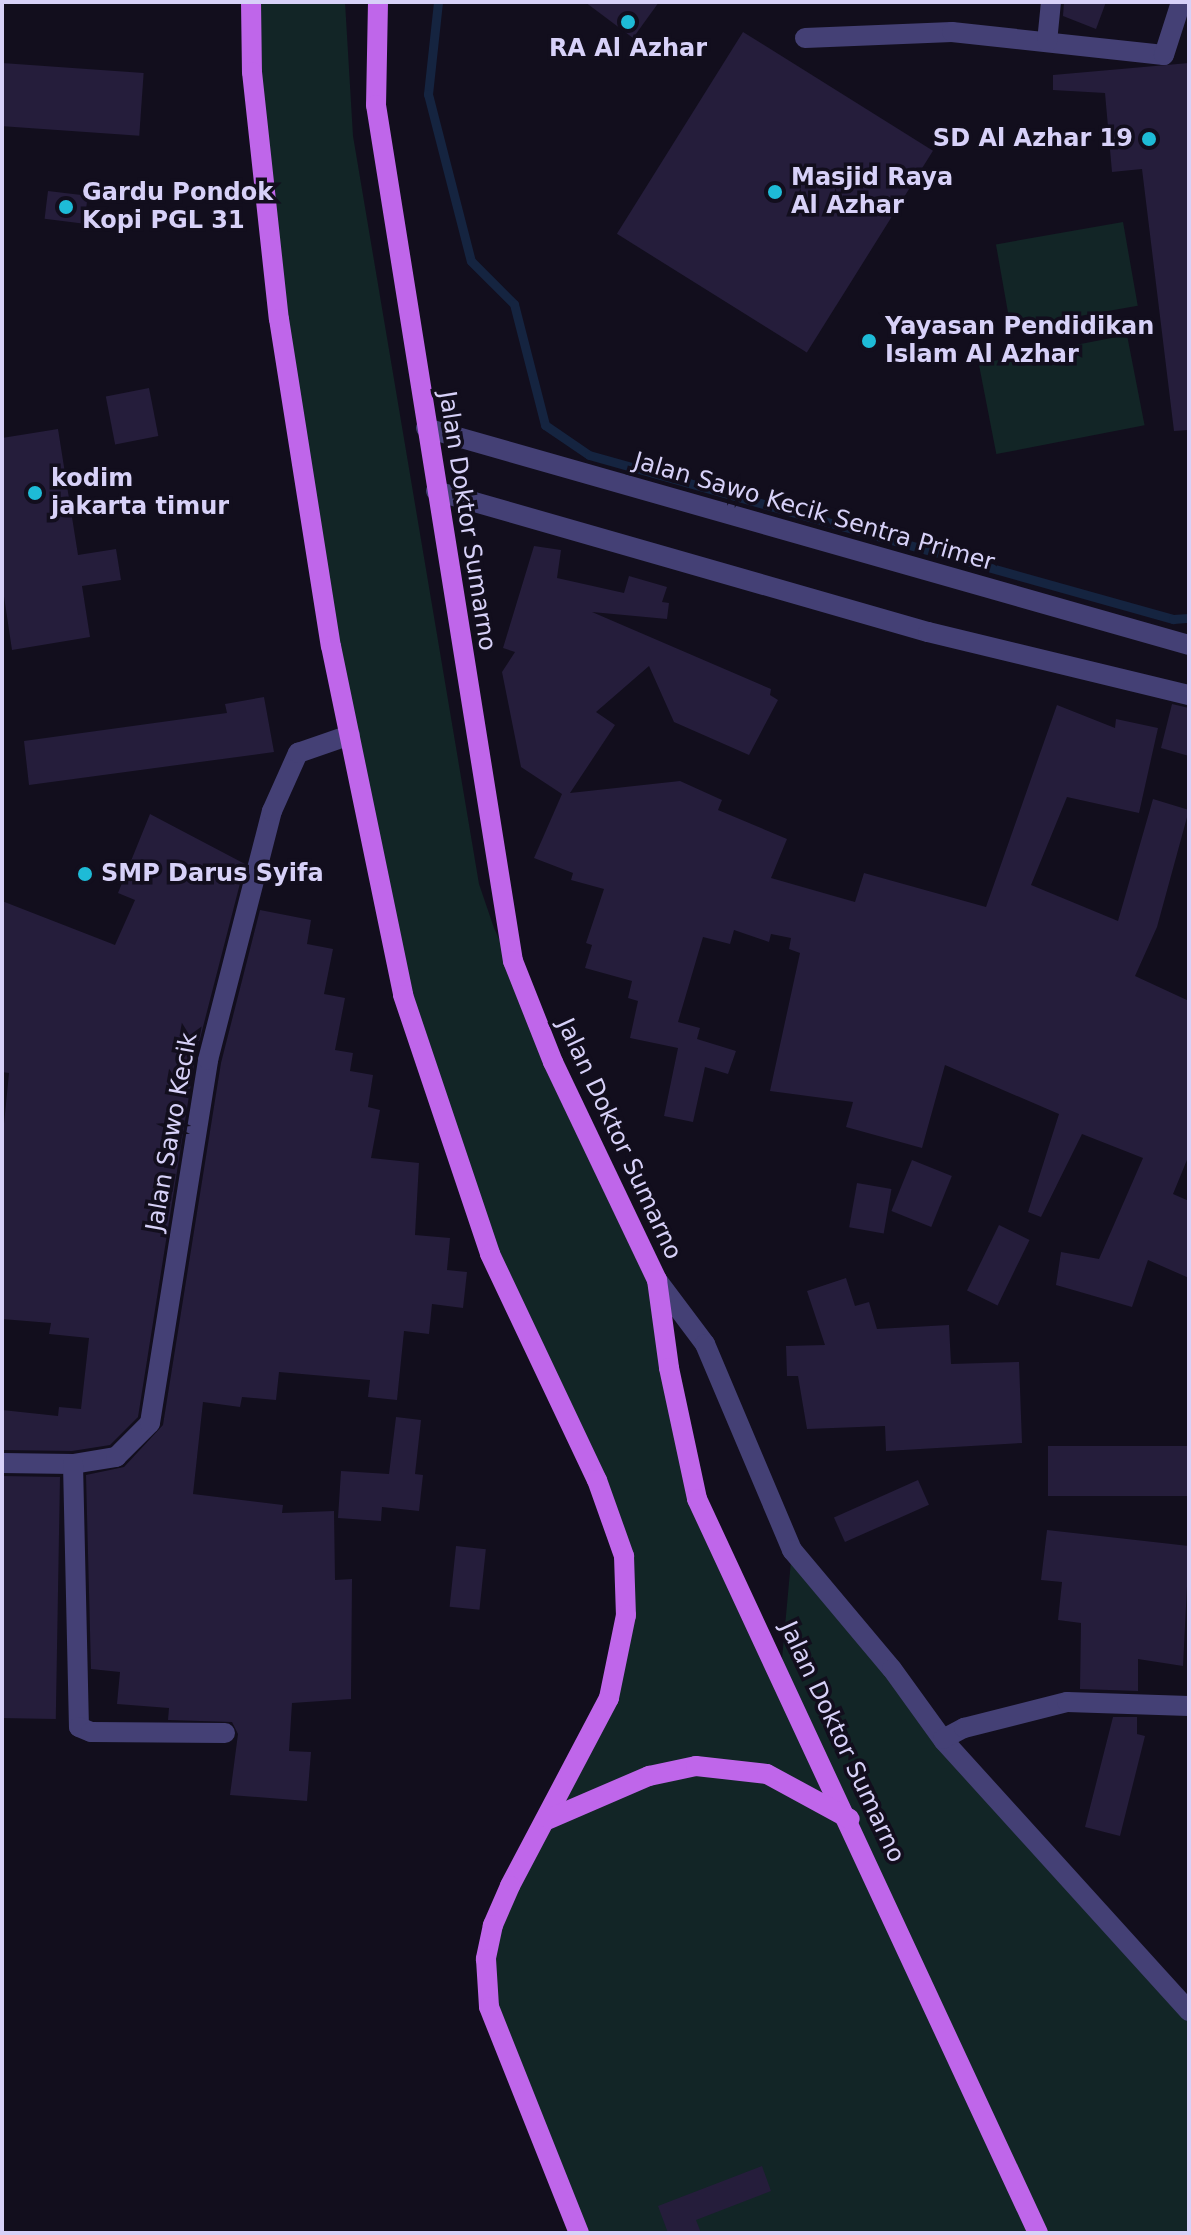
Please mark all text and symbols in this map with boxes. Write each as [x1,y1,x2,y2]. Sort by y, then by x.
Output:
marker: RA Al Azhar [619,13,637,31]
place label: RA Al Azhar [549,35,707,63]
place label: SD Al Azhar 19 [933,125,1133,153]
marker: SD Al Azhar 19 [1140,130,1158,148]
place label: Masjid Raya Al Azhar [791,164,953,220]
place label: Gardu Pondok Kopi PGL 31 [82,179,273,235]
marker: Masjid Raya Al Azhar [766,183,784,201]
marker: Gardu Pondok Kopi PGL 31 [57,198,75,216]
place label: Yayasan Pendidikan Islam Al Azhar [885,313,1154,369]
marker: Yayasan Pendidikan Islam Al Azhar [860,332,878,350]
street label: Jalan Doktor Sumarno [432,389,502,653]
street label: Jalan Sawo Kecik Sentra Primer [630,447,998,577]
place label: kodim jakarta timur [51,465,229,521]
marker: kodim jakarta timur [26,484,44,502]
place label: SMP Darus Syifa [101,860,324,888]
marker: SMP Darus Syifa [76,865,94,883]
street label: Jalan Doktor Sumarno [550,1014,688,1264]
street label: Jalan Sawo Kecik [140,1031,204,1233]
street label: Jalan Doktor Sumarno [773,1617,911,1867]

